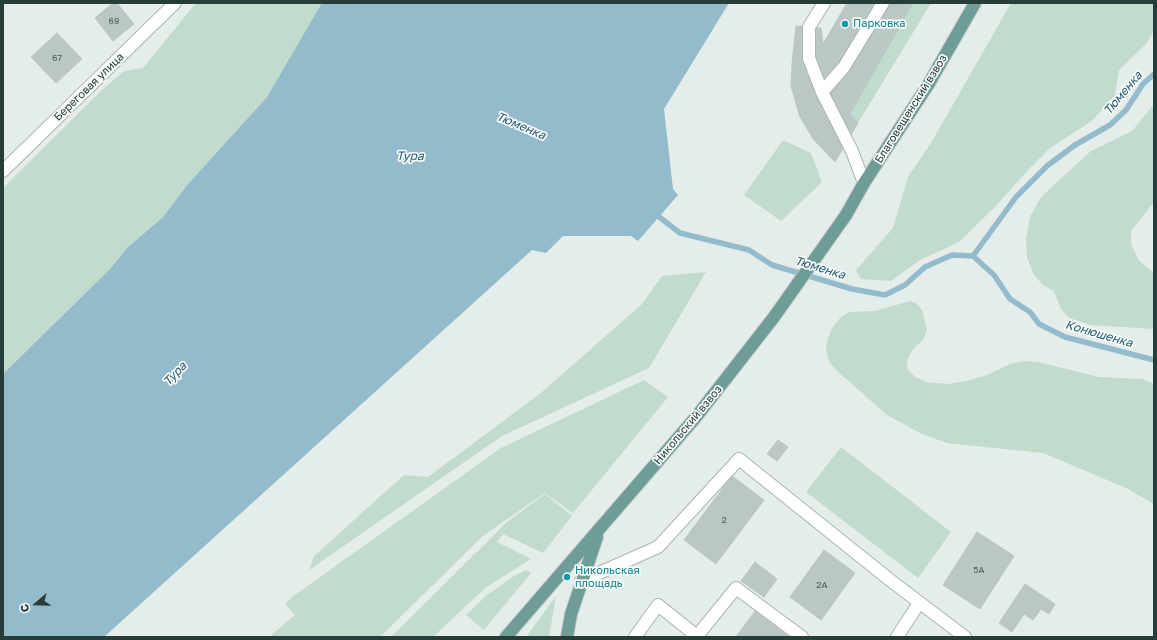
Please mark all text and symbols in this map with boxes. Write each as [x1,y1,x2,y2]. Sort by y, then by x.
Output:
house number: 69 [109,16,119,26]
place label: Парковка [853,17,906,31]
marker: Парковка [840,19,850,29]
street label: Береговая улица [51,50,127,124]
street label: Благовещенский взвоз [872,52,950,166]
house number: 67 [52,53,62,63]
water label: Тюменка [1101,68,1145,118]
water label: Тюменка [494,109,548,143]
water label: Тура [396,149,424,163]
water label: Тюменка [793,253,847,283]
water label: Конюшенка [1064,317,1134,351]
water label: Тура [160,359,190,389]
street label: Никольский взвоз [651,383,725,467]
house number: 2 [721,515,727,525]
place label: Никольская площадь [575,564,640,590]
house number: 5А [973,565,985,575]
marker: Никольская площадь [562,572,572,582]
house number: 2А [816,580,828,590]
north arrow [16,584,56,624]
text: С [17,602,32,614]

